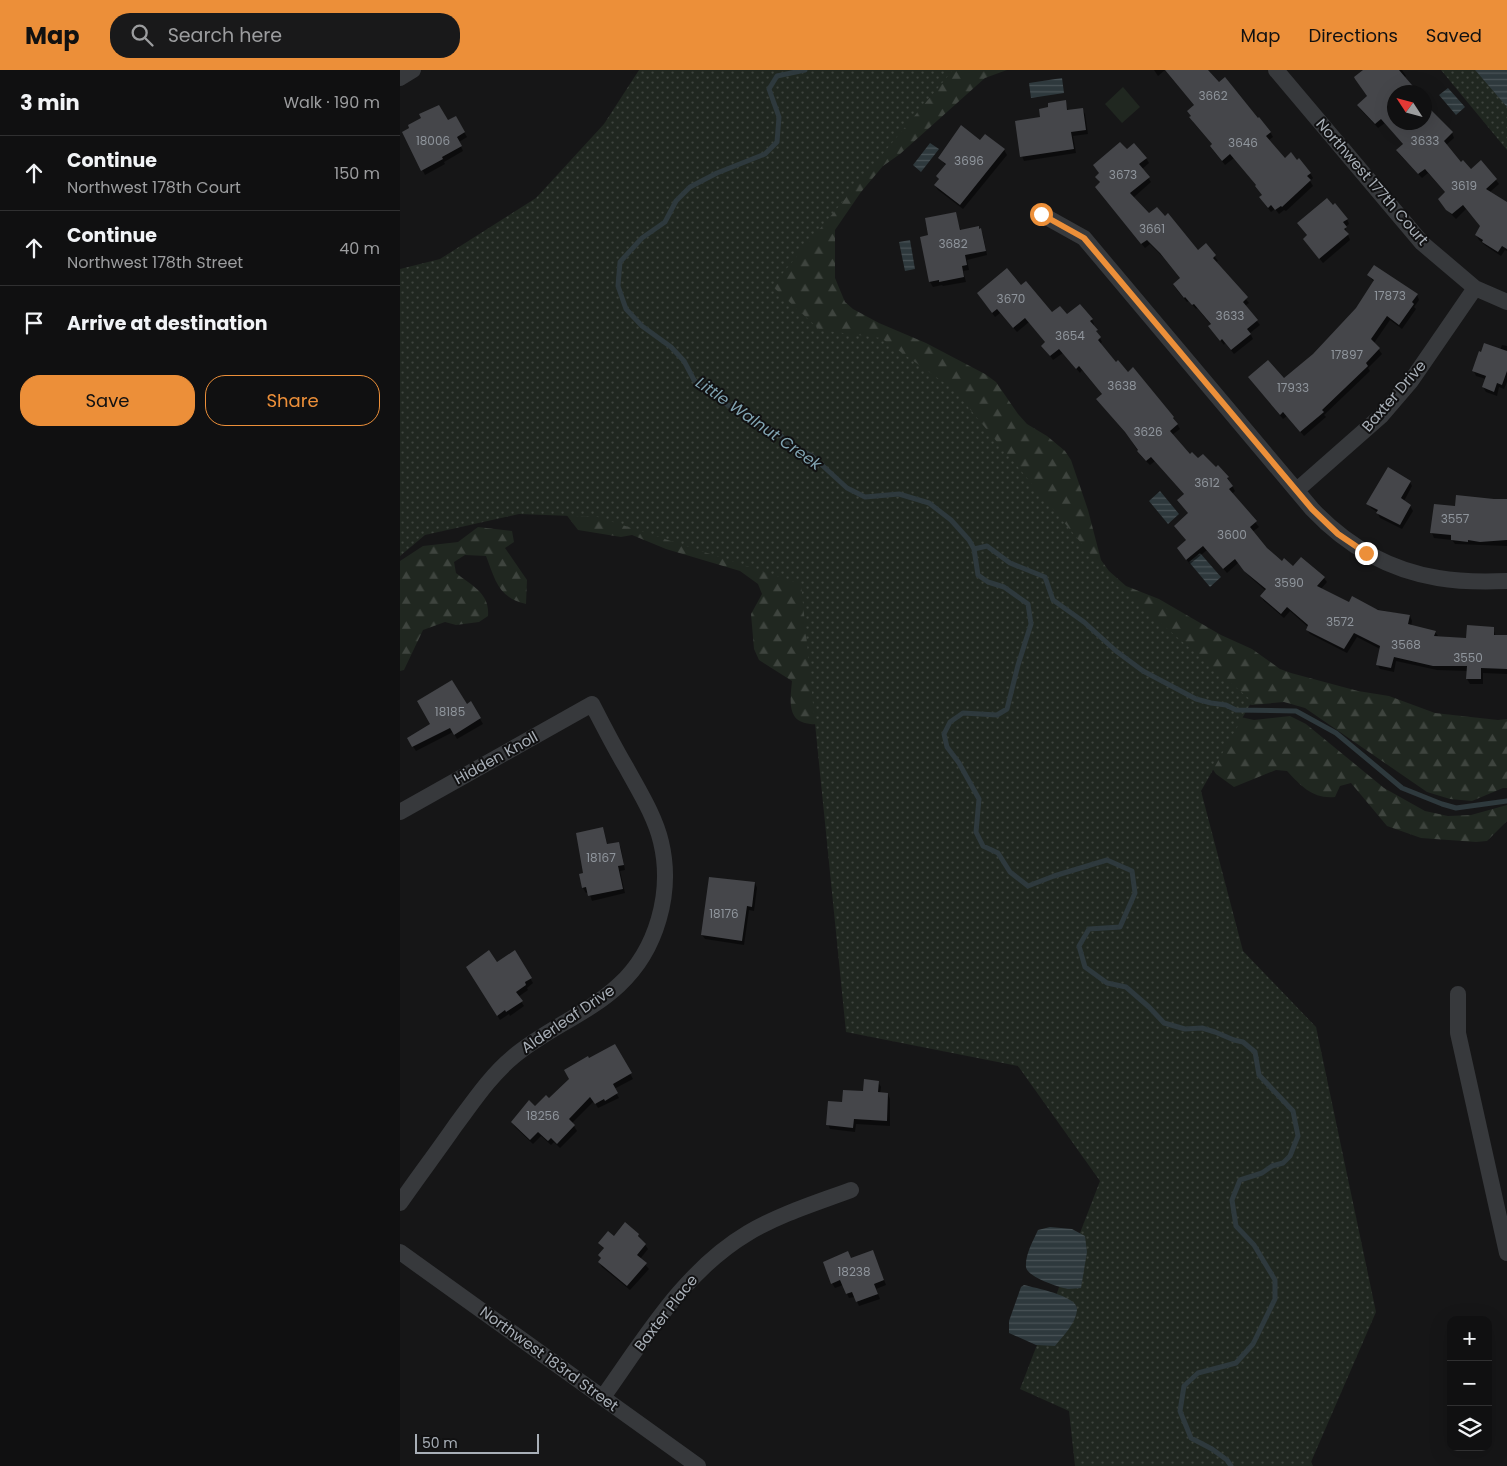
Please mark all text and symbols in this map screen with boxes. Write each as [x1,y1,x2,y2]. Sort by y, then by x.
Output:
search box [110,13,460,58]
text: Map [25,19,80,52]
icon: search [128,21,156,49]
text: Search here [168,22,282,49]
text: Map [1241,23,1280,48]
text: Directions [1308,23,1398,48]
text: Saved [1426,23,1482,48]
north arrow [1387,85,1432,130]
house number: 3662 [1198,87,1228,104]
text: 3 min [20,88,80,117]
text: Walk · 190 m [283,91,380,114]
street label: Northwest 177th Court [1311,114,1433,250]
house number: 18006 [416,132,450,149]
house number: 3633 [1411,132,1439,149]
house number: 3646 [1228,134,1258,151]
text: Continue [67,147,157,174]
house number: 3696 [954,152,984,169]
icon: ahead [20,159,48,187]
text: 150 m [334,162,380,185]
house number: 3673 [1109,166,1137,183]
text: Northwest 178th Court [67,176,241,199]
house number: 3619 [1451,177,1477,194]
route start [1030,203,1053,226]
house number: 3661 [1139,220,1165,237]
text: Continue [67,222,157,249]
icon: ahead [20,234,48,262]
house number: 3682 [938,235,968,252]
text: 40 m [339,237,380,260]
text: Northwest 178th Street [67,251,243,274]
house number: 17873 [1374,287,1406,304]
house number: 3670 [997,290,1025,307]
house number: 3633 [1216,307,1244,324]
icon: arrive [20,309,48,337]
text: Arrive at destination [67,310,268,337]
house number: 3654 [1055,327,1085,344]
house number: 17897 [1331,346,1363,363]
street label: Baxter Drive [1357,355,1431,436]
water label: Little Walnut Creek [691,371,827,476]
button: Save [20,375,195,426]
button: Share [205,375,380,426]
house number: 3638 [1107,377,1137,394]
house number: 17933 [1277,379,1309,396]
house number: 3626 [1133,423,1163,440]
house number: 3612 [1194,474,1220,491]
house number: 3557 [1441,510,1470,527]
house number: 3600 [1217,526,1247,543]
route end [1355,542,1378,565]
house number: 3590 [1274,574,1304,591]
house number: 3572 [1326,613,1354,630]
house number: 3568 [1391,636,1421,653]
house number: 3550 [1453,649,1483,666]
house number: 18185 [435,703,465,720]
street label: Hidden Knoll [450,726,541,789]
house number: 18167 [586,849,616,866]
house number: 18176 [709,905,739,922]
street label: Alderleaf Drive [517,980,619,1058]
house number: 18256 [526,1107,560,1124]
house number: 18238 [838,1263,870,1280]
street label: Baxter Place [629,1270,702,1355]
street label: Northwest 183rd Street [476,1301,623,1416]
map controls [1447,1316,1492,1451]
button: + [1447,1316,1492,1361]
button: − [1447,1361,1492,1406]
button: layers [1447,1406,1492,1451]
scale bar [415,1431,539,1454]
text: 50 m [422,1433,458,1453]

